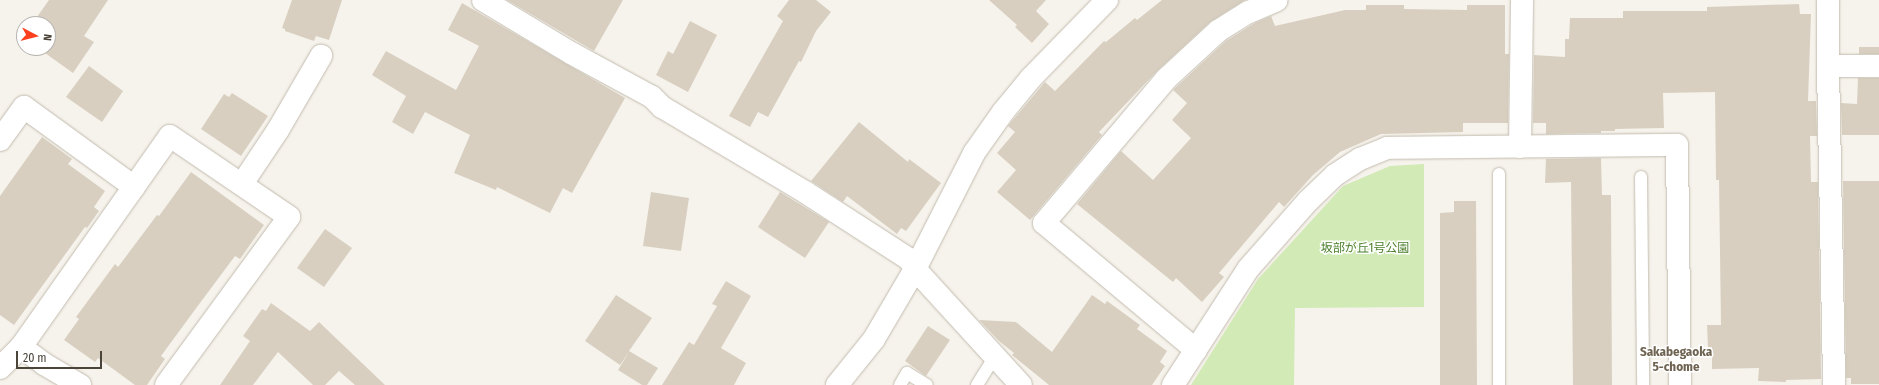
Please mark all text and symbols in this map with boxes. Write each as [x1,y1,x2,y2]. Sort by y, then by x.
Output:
north arrow [16,16,56,56]
text: N [41,33,54,41]
park label: 坂部が丘1号公園 [1321,242,1409,256]
scale bar [18,343,104,369]
district label: Sakabegaoka 5-chome [1640,345,1712,376]
text: 20 m [23,351,47,365]

